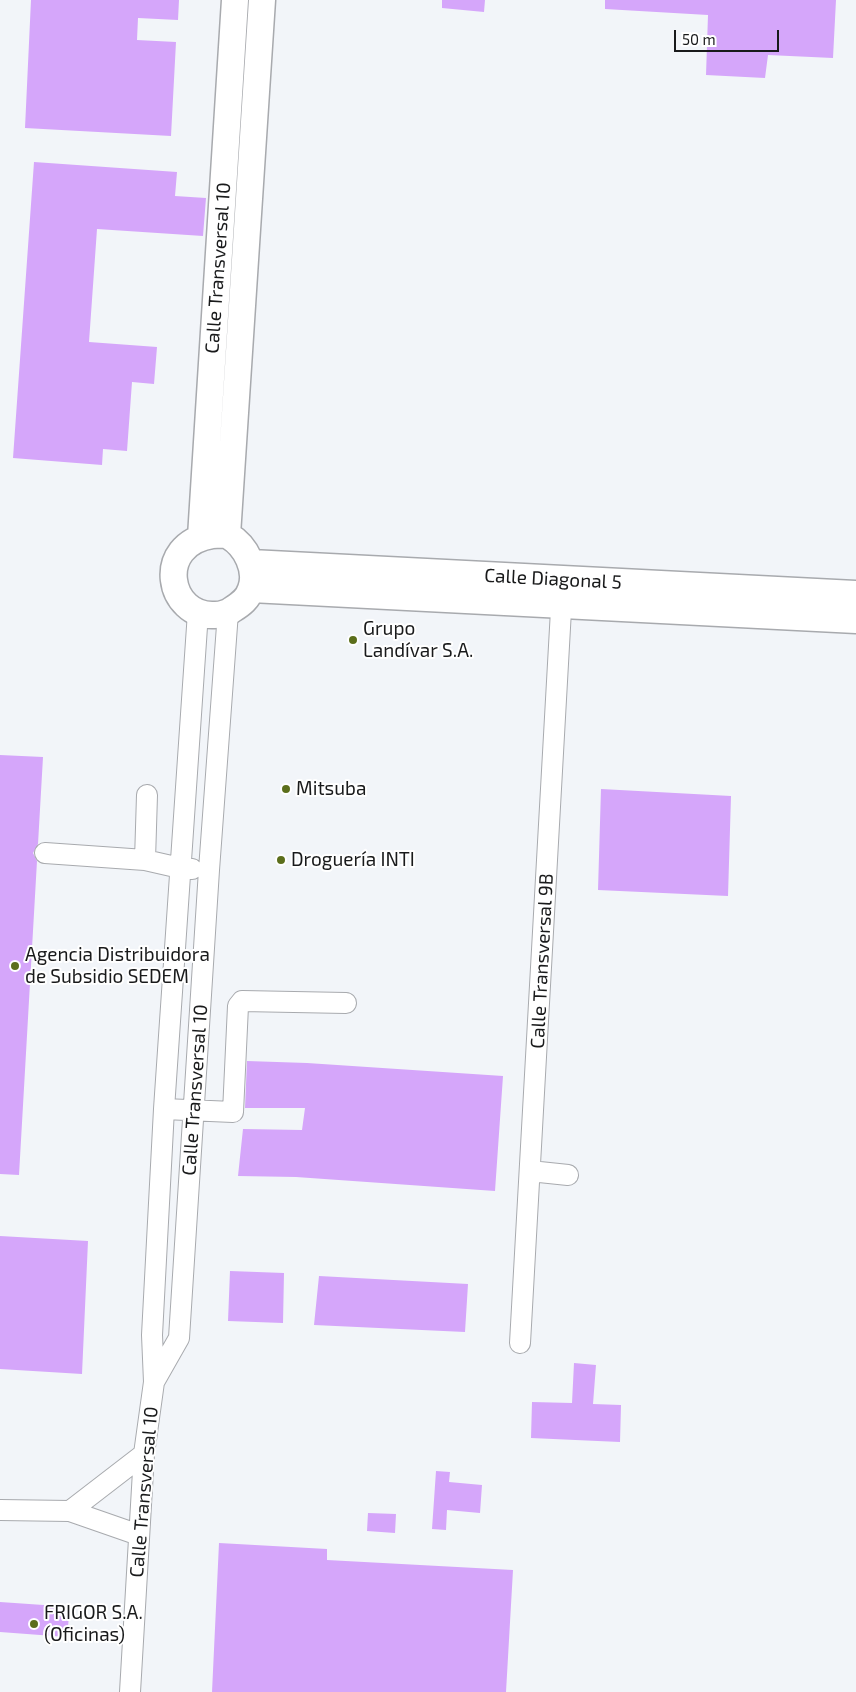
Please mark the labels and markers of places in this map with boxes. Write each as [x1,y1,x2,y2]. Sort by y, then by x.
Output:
place label: Grupo Landívar S.A. [363,618,473,662]
marker: Grupo Landívar S.A. [347,634,359,646]
place label: Mitsuba [296,778,366,800]
marker: Mitsuba [280,783,292,795]
place label: Droguería INTI [291,849,415,871]
marker: Droguería INTI [275,854,287,866]
place label: Agencia Distribuidora de Subsidio SEDEM [25,944,210,988]
marker: Agencia Distribuidora de Subsidio SEDEM [9,960,21,972]
place label: FRIGOR S.A. (Oficinas) [44,1602,143,1646]
marker: FRIGOR S.A. (Oficinas) [28,1618,40,1630]

